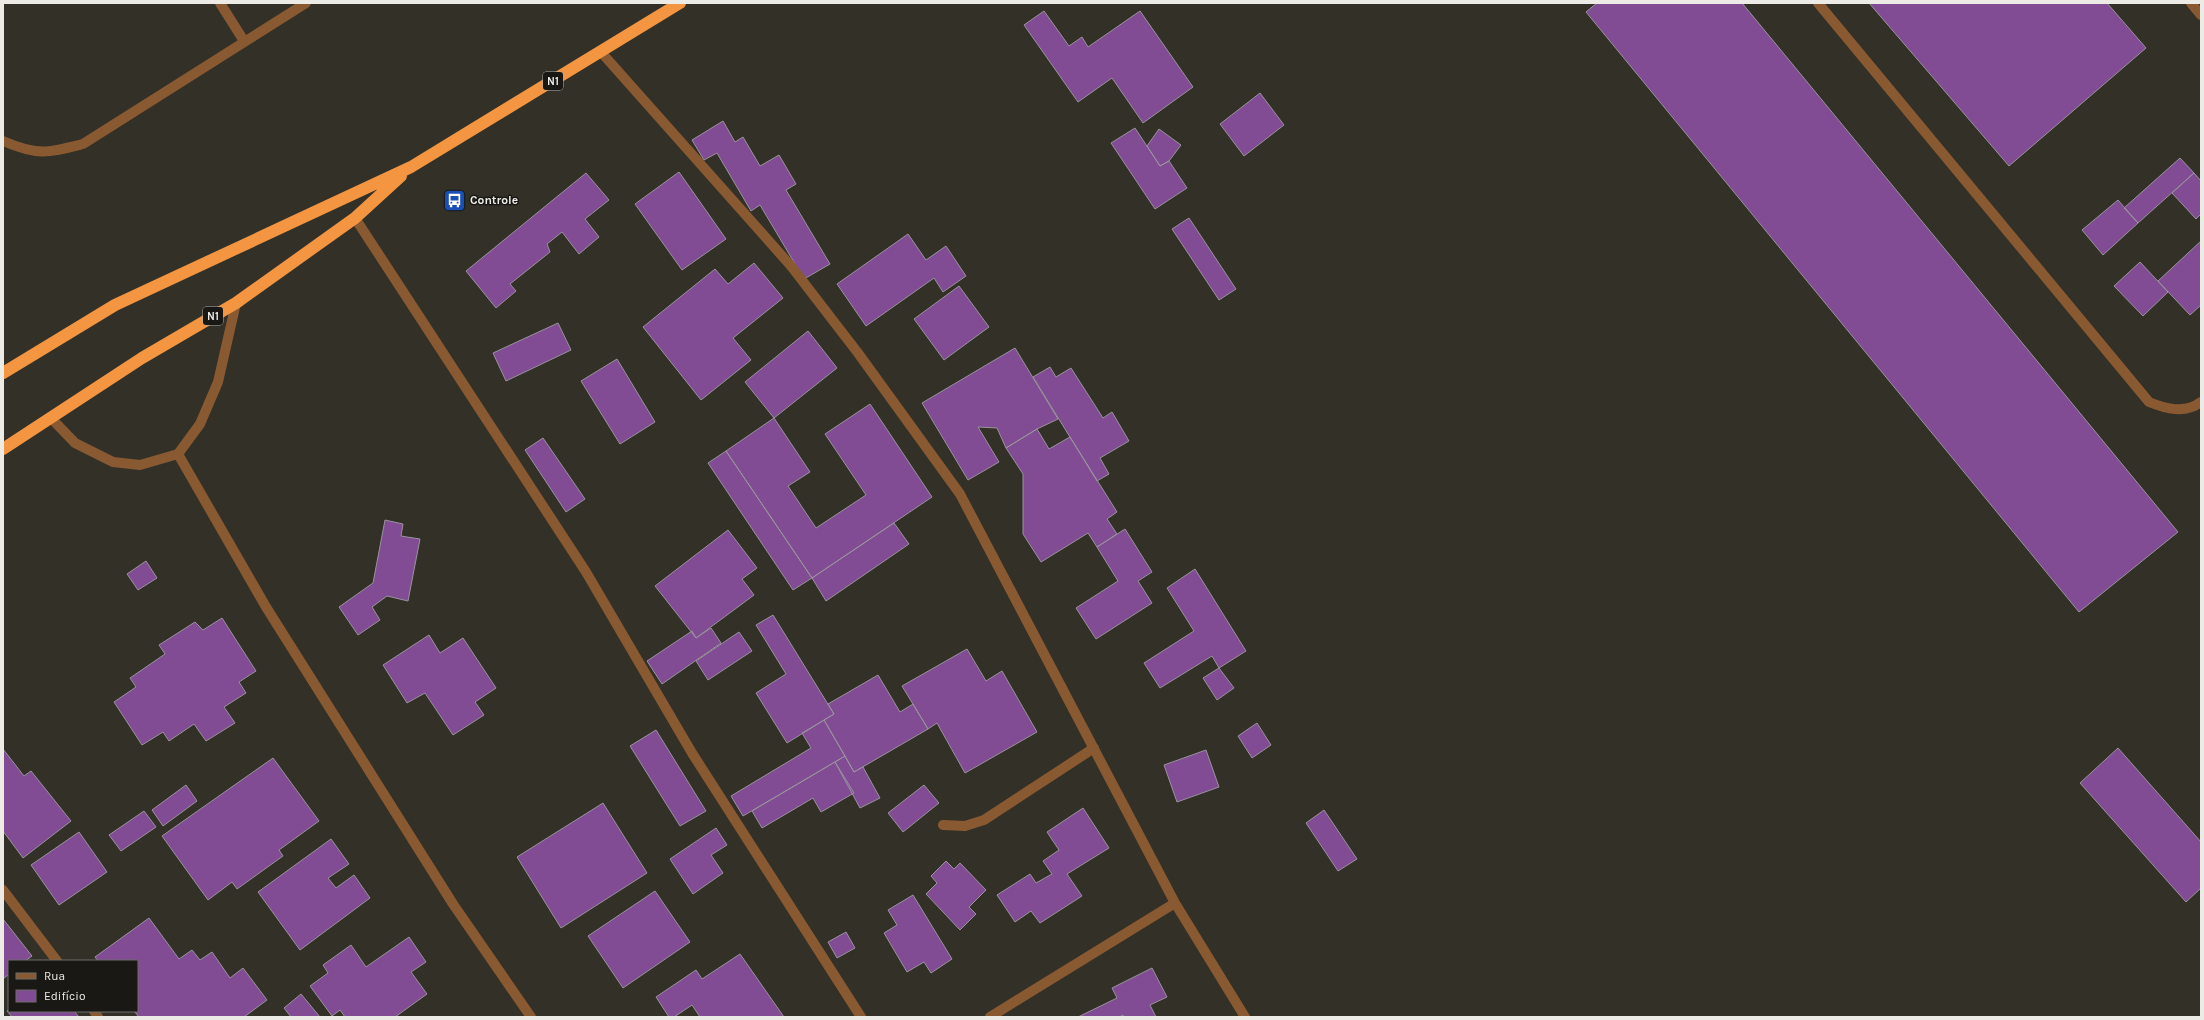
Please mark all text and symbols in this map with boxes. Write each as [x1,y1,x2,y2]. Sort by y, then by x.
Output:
road number: N1 [543,72,563,90]
bus stop icon: Controle [442,187,468,213]
place label: Controle [470,193,518,207]
road number: N1 [203,307,223,325]
legend [8,960,138,1012]
text: Rua [44,969,65,983]
text: Edifício [44,989,85,1003]

